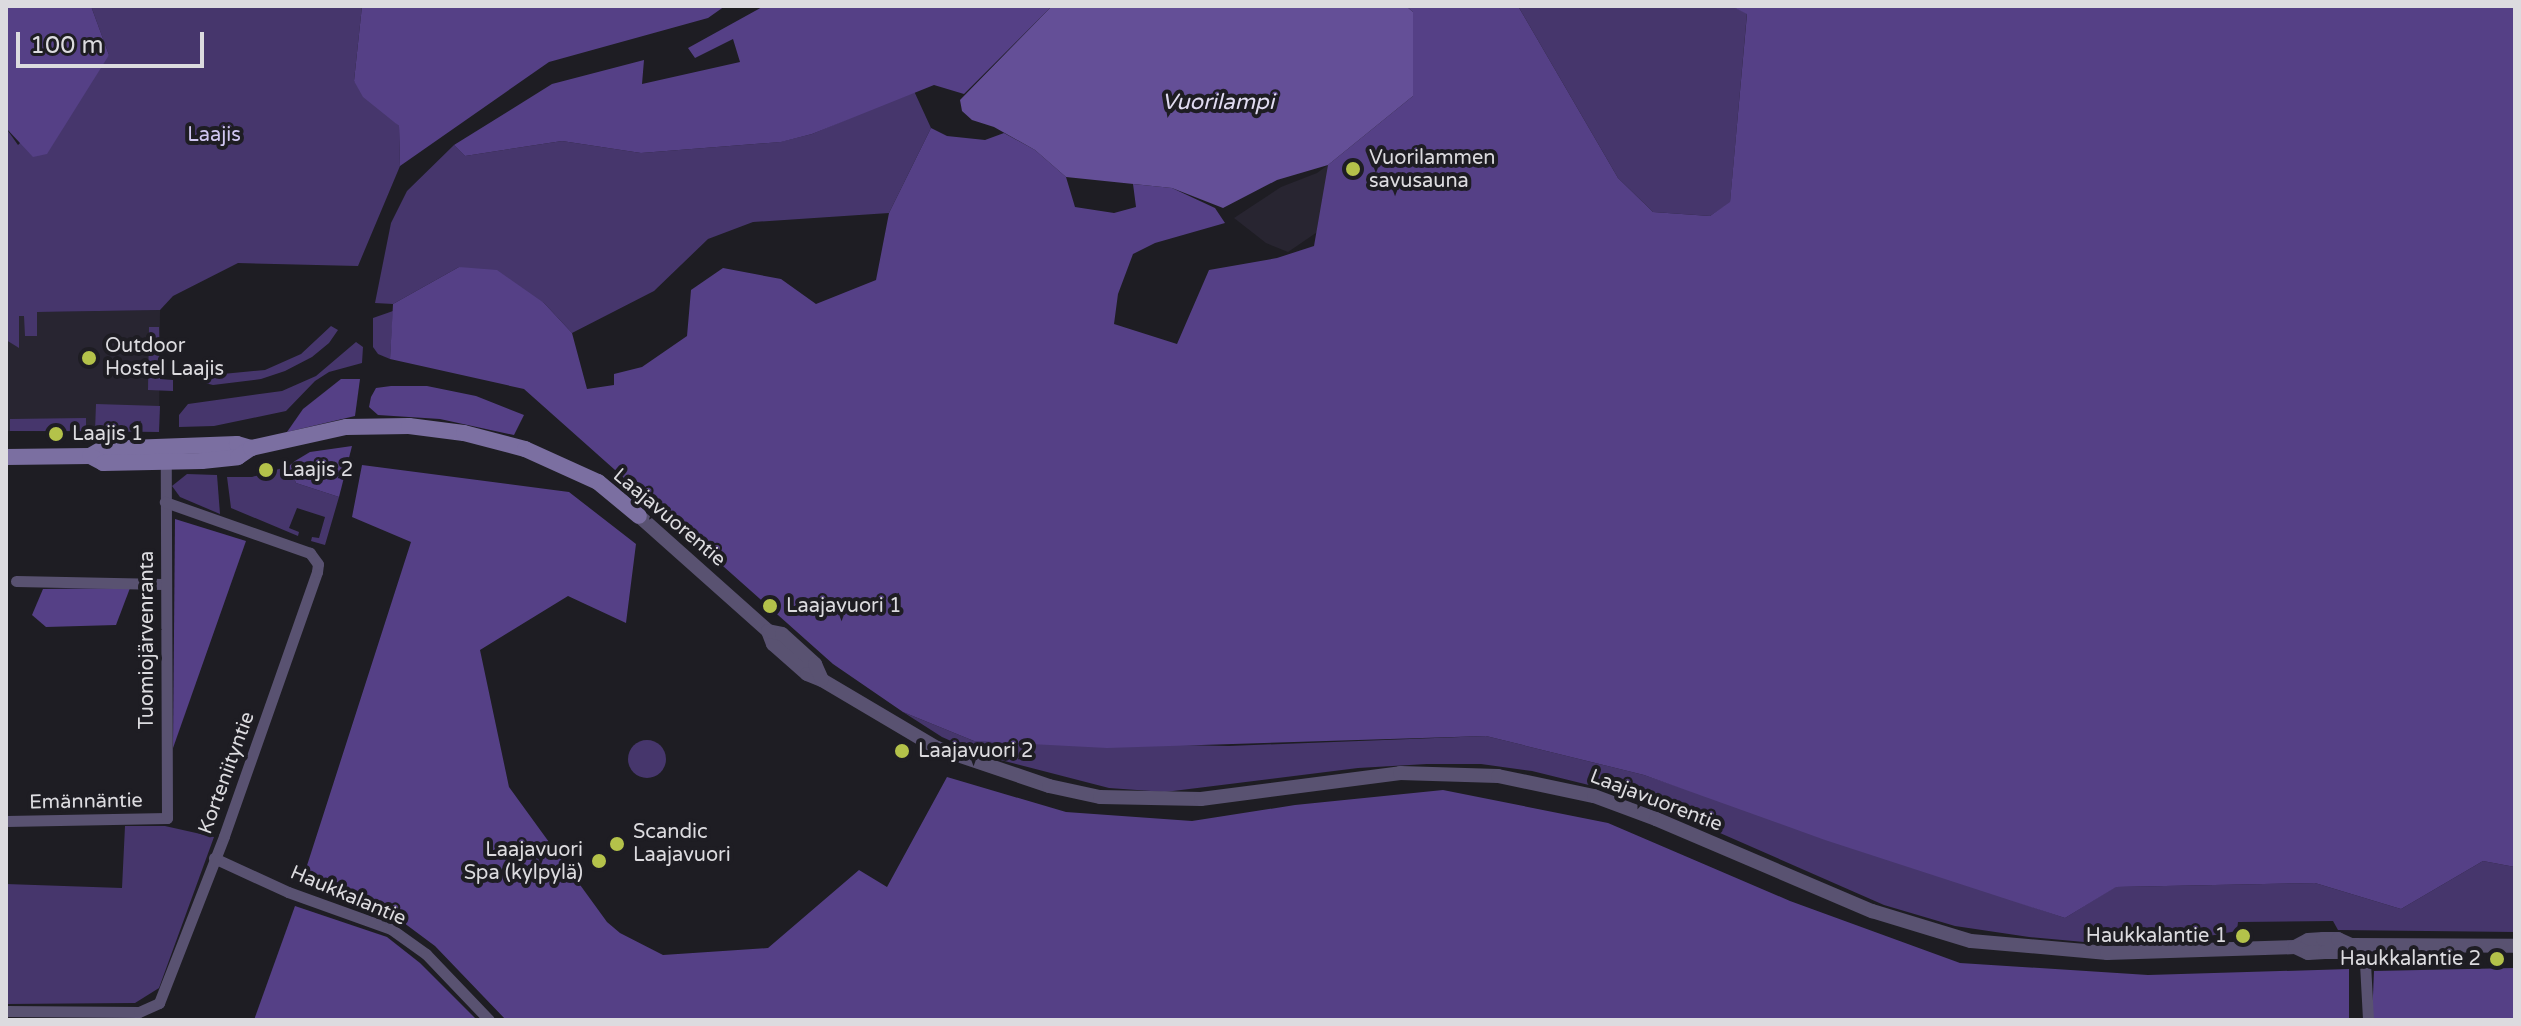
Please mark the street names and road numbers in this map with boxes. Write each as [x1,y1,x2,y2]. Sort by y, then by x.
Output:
street label: Laajavuorentie [608,464,730,572]
street label: Tuomiojärvenranta [135,551,159,729]
street label: Korteniityntie [194,709,260,837]
street label: Laajavuorentie [1587,765,1725,837]
street label: Emännäntie [29,789,143,815]
street label: Haukkalantie [287,861,409,931]

